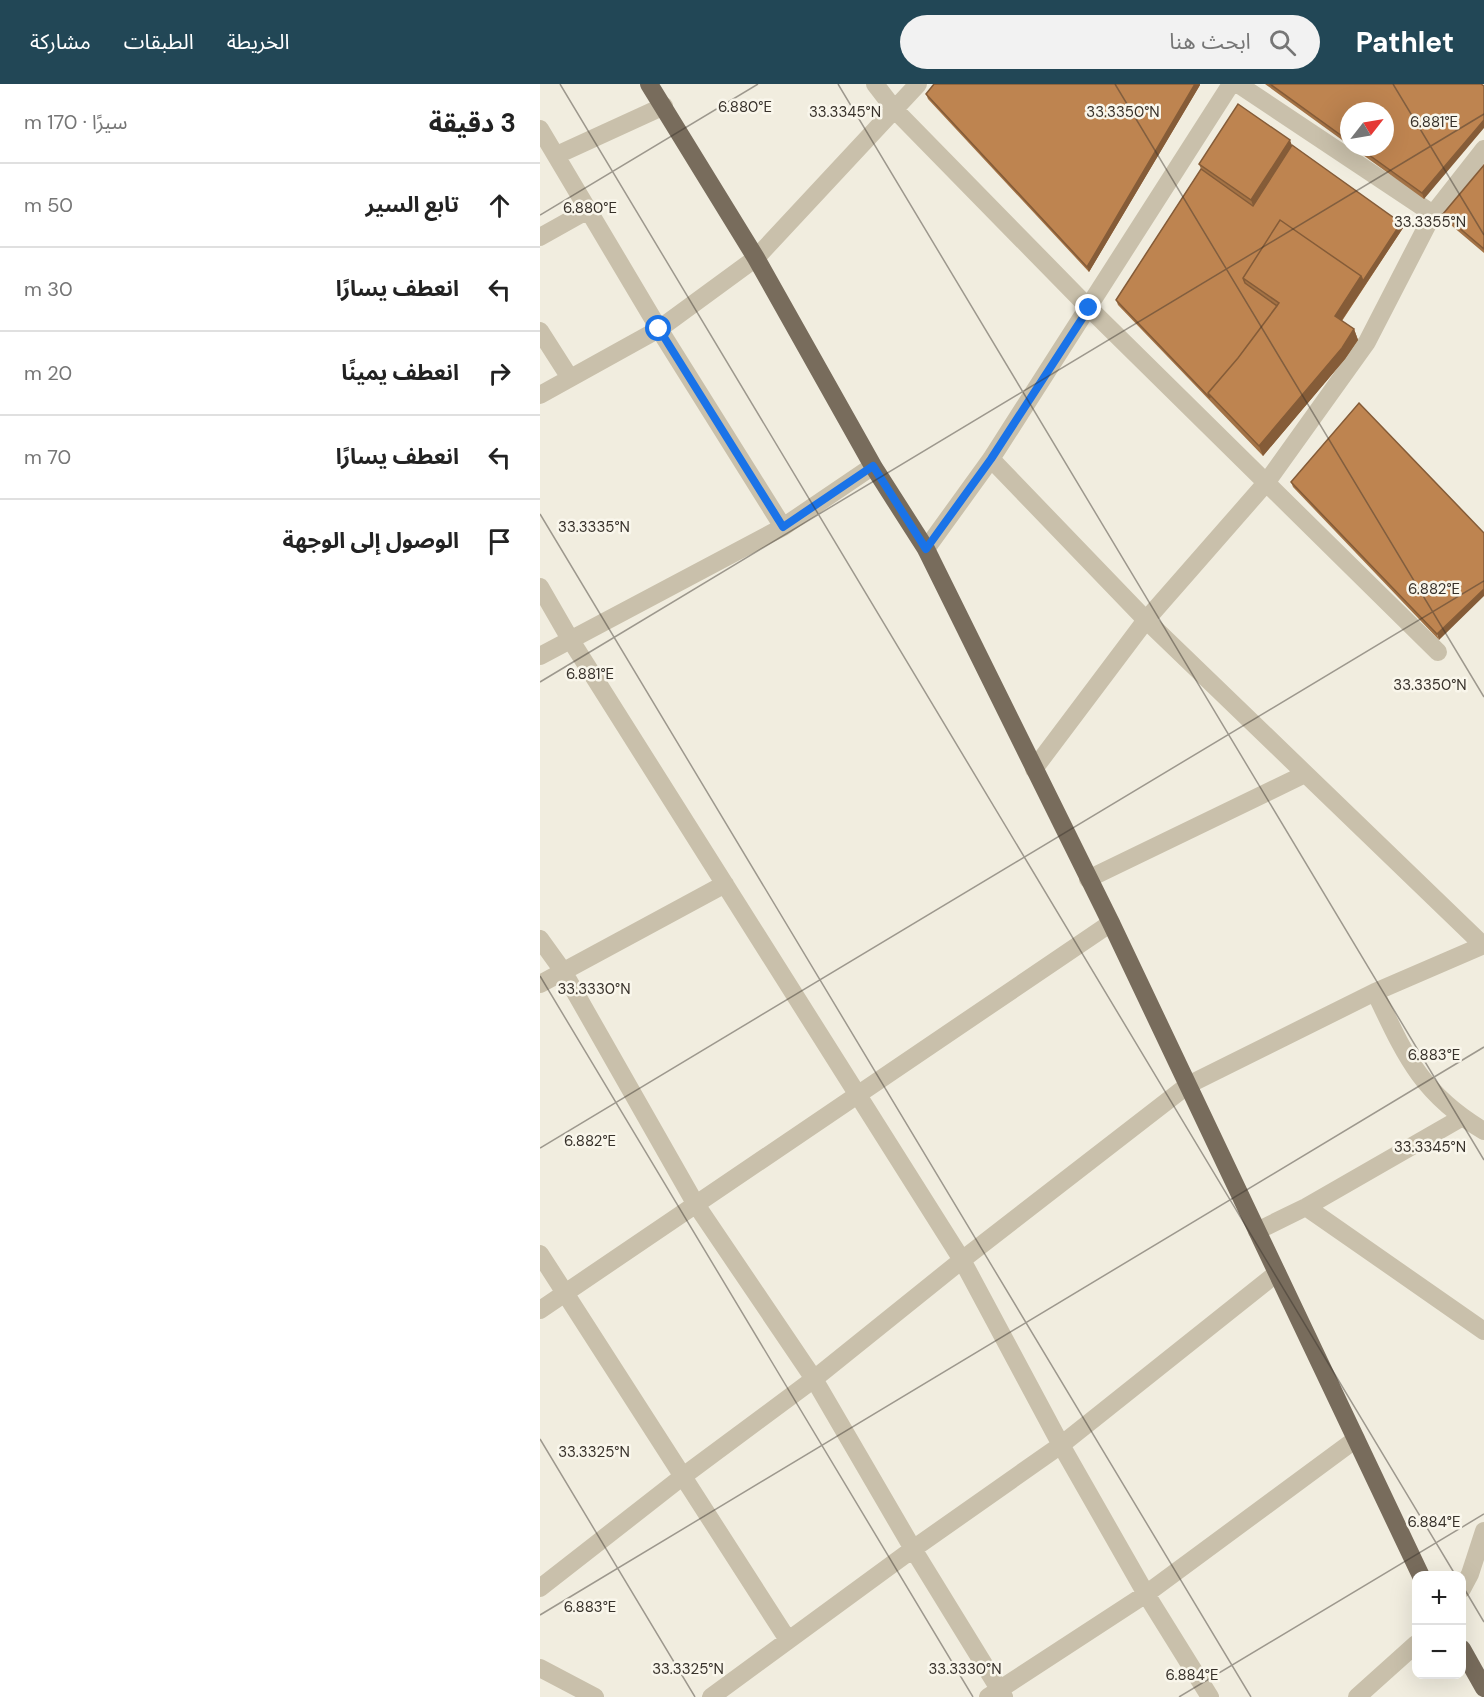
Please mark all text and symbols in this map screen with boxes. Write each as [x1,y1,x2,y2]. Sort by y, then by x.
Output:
search box [900,15,1320,69]
text: Pathlet [1356,24,1454,61]
icon: search [1266,26,1299,59]
text: ابحث هنا [1169,27,1251,56]
text: مشاركة [30,28,91,56]
text: الطبقات [124,28,194,56]
text: الخريطة [227,28,290,56]
text: 6.880°E [718,97,772,117]
text: 33.3345°N [809,102,881,122]
text: 33.3350°N [1086,102,1160,122]
north arrow [1340,102,1394,156]
text: 3 دقيقة [429,106,516,140]
text: سيرًا · 170 m [24,109,127,135]
text: 6.881°E [1410,112,1458,132]
icon: ahead [483,189,516,222]
text: تابع السير [366,190,459,219]
text: 50 m [24,192,73,218]
text: 6.880°E [563,198,617,218]
text: 33.3355°N [1394,212,1466,232]
icon: left [483,273,516,306]
text: انعطف يسارًا [336,274,459,303]
text: 30 m [24,276,73,302]
route end [1075,294,1101,320]
route start [645,315,671,341]
icon: right [483,357,516,390]
text: انعطف يمينًا [341,358,459,387]
text: 20 m [24,360,72,386]
icon: left [483,441,516,474]
text: انعطف يسارًا [336,442,459,471]
text: 70 m [24,444,71,470]
text: 33.3335°N [558,517,630,537]
icon: arrive [483,525,516,558]
text: الوصول إلى الوجهة [283,526,459,555]
text: 6.882°E [1408,579,1460,599]
text: 6.881°E [566,664,614,684]
text: 33.3350°N [1393,675,1467,695]
text: 33.3330°N [557,979,631,999]
text: 6.883°E [1408,1045,1460,1065]
text: 6.882°E [564,1131,616,1151]
text: 33.3345°N [1394,1137,1466,1157]
text: 33.3325°N [558,1442,630,1462]
text: 6.884°E [1408,1512,1460,1532]
map controls [1412,1571,1466,1679]
button: + [1412,1571,1466,1625]
text: 6.883°E [564,1597,616,1617]
button: − [1412,1625,1466,1679]
text: 33.3325°N [652,1659,724,1679]
text: 33.3330°N [928,1659,1002,1679]
text: 6.884°E [1166,1665,1218,1685]

